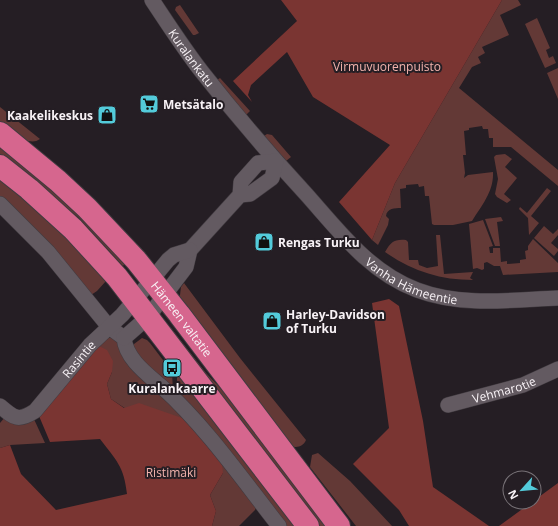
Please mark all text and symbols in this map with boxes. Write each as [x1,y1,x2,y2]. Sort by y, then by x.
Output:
street label: Kuralankatu [165,25,219,90]
park label: Virmuvuorenpuisto [333,58,441,75]
supermarket icon: Metsätalo [138,93,160,115]
place label: Metsätalo [163,96,223,113]
shop icon: Kaakelikeskus [96,104,118,126]
place label: Kaakelikeskus [7,107,93,124]
shop icon: Rengas Turku [253,231,275,253]
place label: Rengas Turku [278,234,360,251]
street label: Vanha Hämeentie [362,253,459,308]
street label: Hämeen valtatie [147,277,217,360]
place label: Harley-Davidson of Turku [286,306,385,337]
shop icon: Harley-Davidson of Turku [261,310,283,332]
street label: Rasintie [58,336,99,381]
bus stop icon: Kuralankaarre [161,357,183,379]
street label: Vehmarotie [470,372,539,407]
place label: Kuralankaarre [128,380,216,397]
park label: Ristimäki [146,464,196,481]
north arrow [502,470,542,510]
text: N [504,487,521,502]

